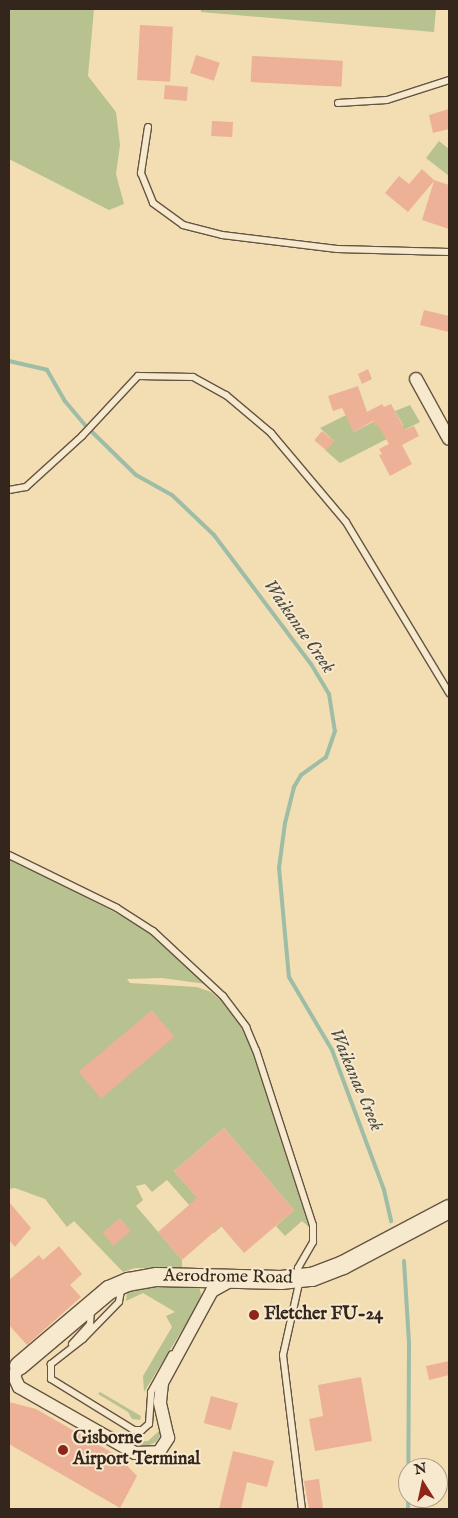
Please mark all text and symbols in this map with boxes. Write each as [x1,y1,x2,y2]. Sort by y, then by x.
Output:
water label: Waikanae Creek [257,576,339,678]
water label: Waikanae Creek [323,1025,387,1135]
street label: Aerodrome Road [163,1266,293,1290]
place label: Fletcher FU-24 [264,1304,383,1326]
marker: Fletcher FU-24 [248,1309,260,1321]
place label: Gisborne Airport Terminal [73,1429,200,1472]
marker: Gisborne Airport Terminal [57,1444,69,1456]
north arrow [398,1458,448,1508]
text: N [413,1459,428,1479]

